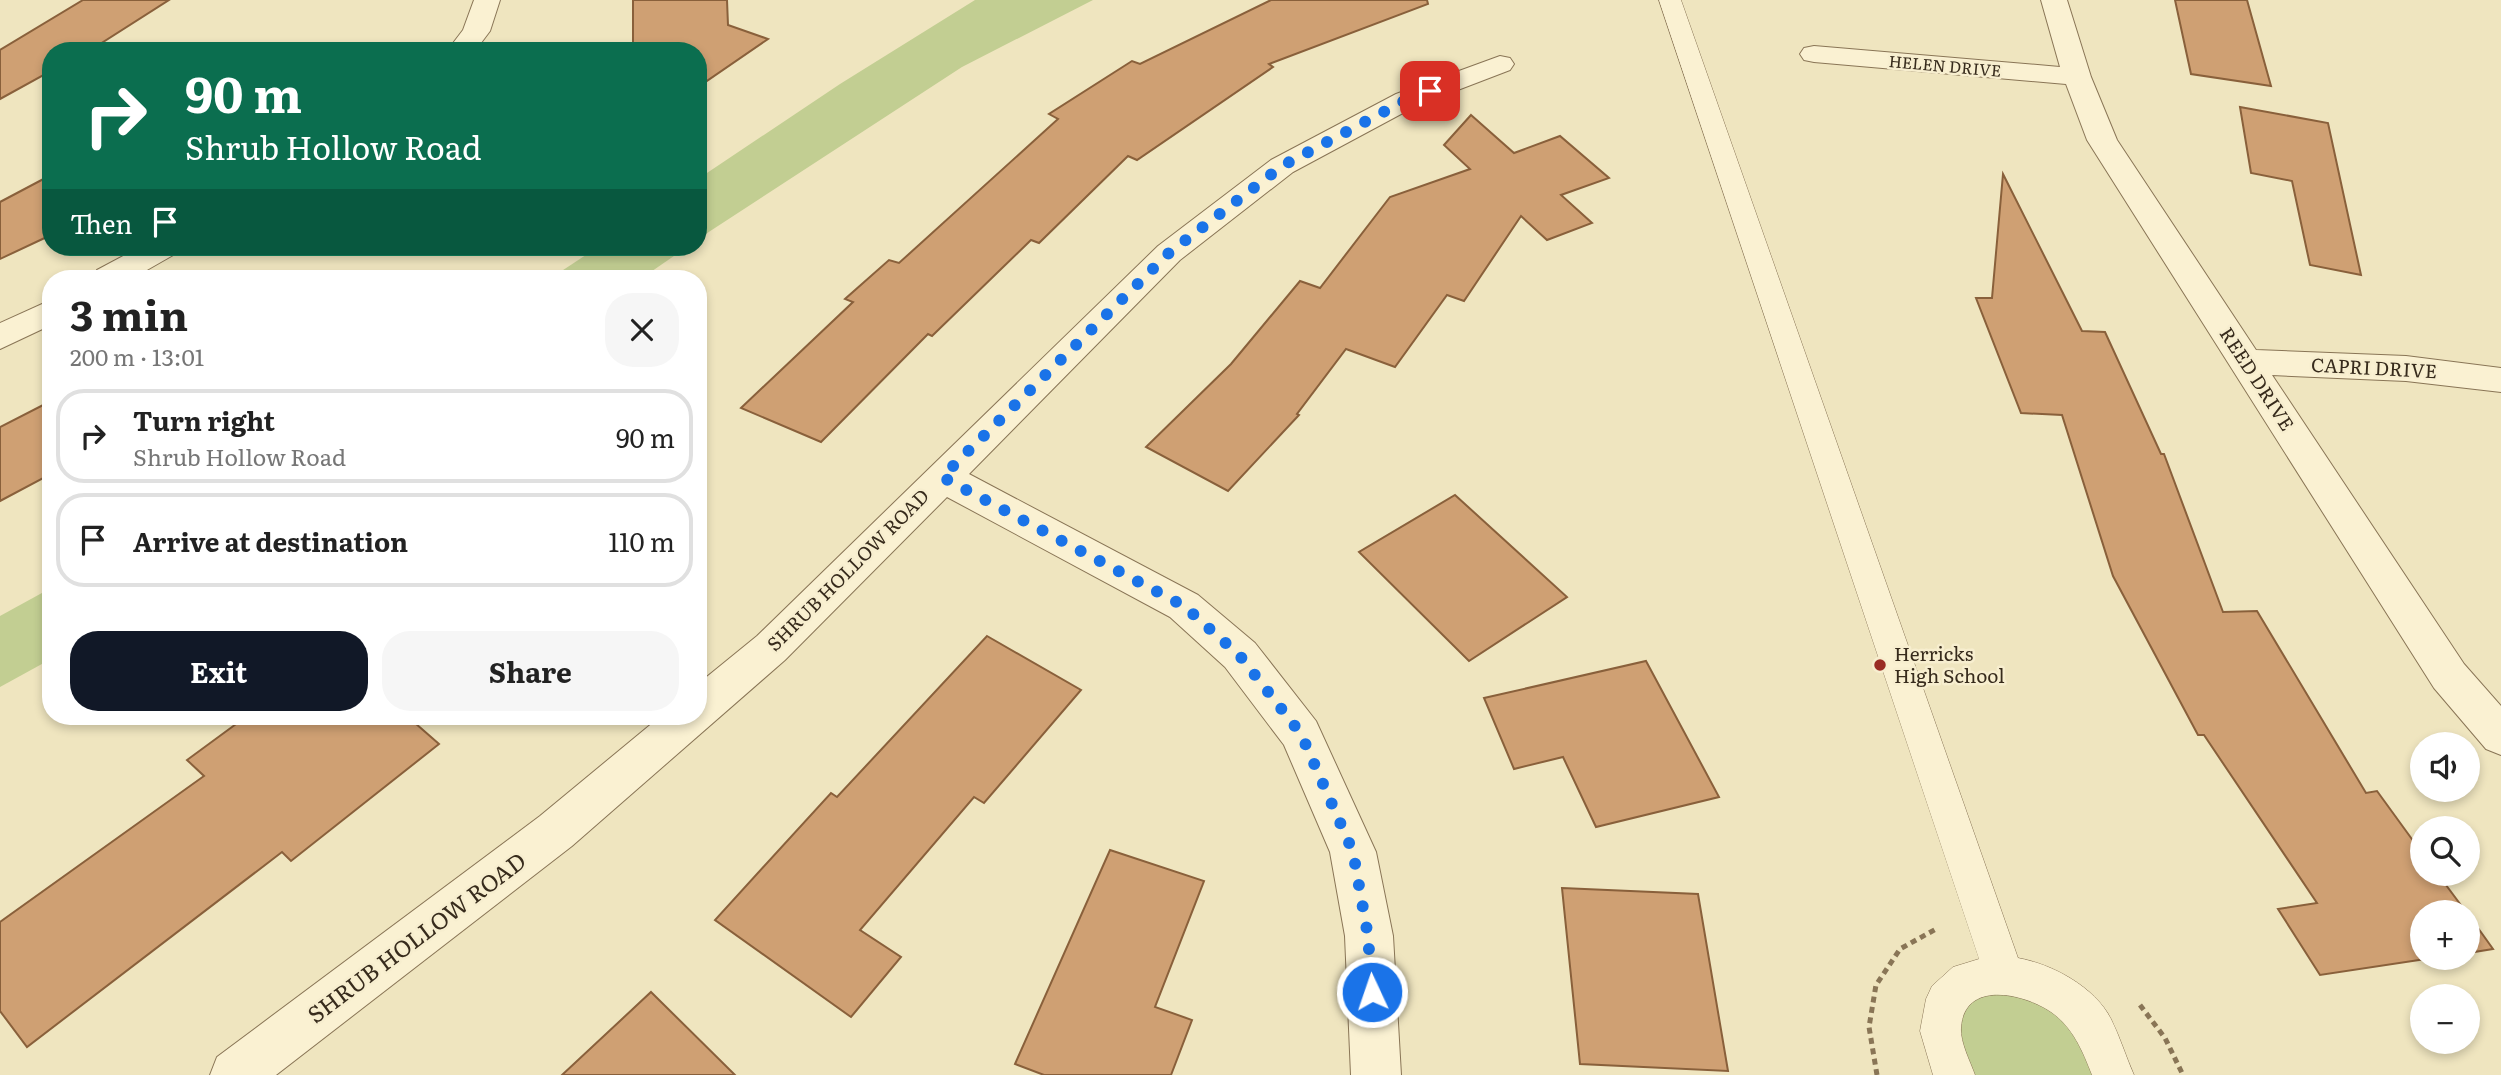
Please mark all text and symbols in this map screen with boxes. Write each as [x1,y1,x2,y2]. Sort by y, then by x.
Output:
street label: HELEN DRIVE [1888,48,2002,82]
text: 90 m [185,55,302,128]
pin [1400,61,1460,121]
icon: right [70,70,161,161]
icon: arrive [1411,72,1449,110]
text: Shrub Hollow Road [185,122,482,170]
text: Then [70,203,132,242]
icon: arrive [146,203,184,241]
text: 3 min [70,282,188,344]
button: close [605,293,679,367]
street label: REED DRIVE [2214,321,2302,436]
text: 200 m · 13:01 [70,339,204,373]
street label: CAPRI DRIVE [2310,350,2438,384]
text: Turn right [133,400,275,439]
icon: right [74,417,112,455]
text: 90 m [616,417,675,456]
text: Shrub Hollow Road [133,439,346,473]
street label: SHRUB HOLLOW ROAD [760,482,935,657]
icon: arrive [74,521,112,559]
text: Arrive at destination [133,521,408,560]
text: 110 m [608,521,675,560]
button: Exit [70,631,368,711]
button: Share [382,631,679,711]
place label: Herricks High School [1894,639,2005,689]
marker: Herricks High School [1872,657,1888,673]
map controls [2410,732,2480,1054]
button: sound [2410,732,2480,802]
button: search [2410,816,2480,886]
street label: SHRUB HOLLOW ROAD [299,843,532,1030]
button: + [2410,900,2480,970]
position arrow [1335,955,1409,1029]
button: − [2410,984,2480,1054]

